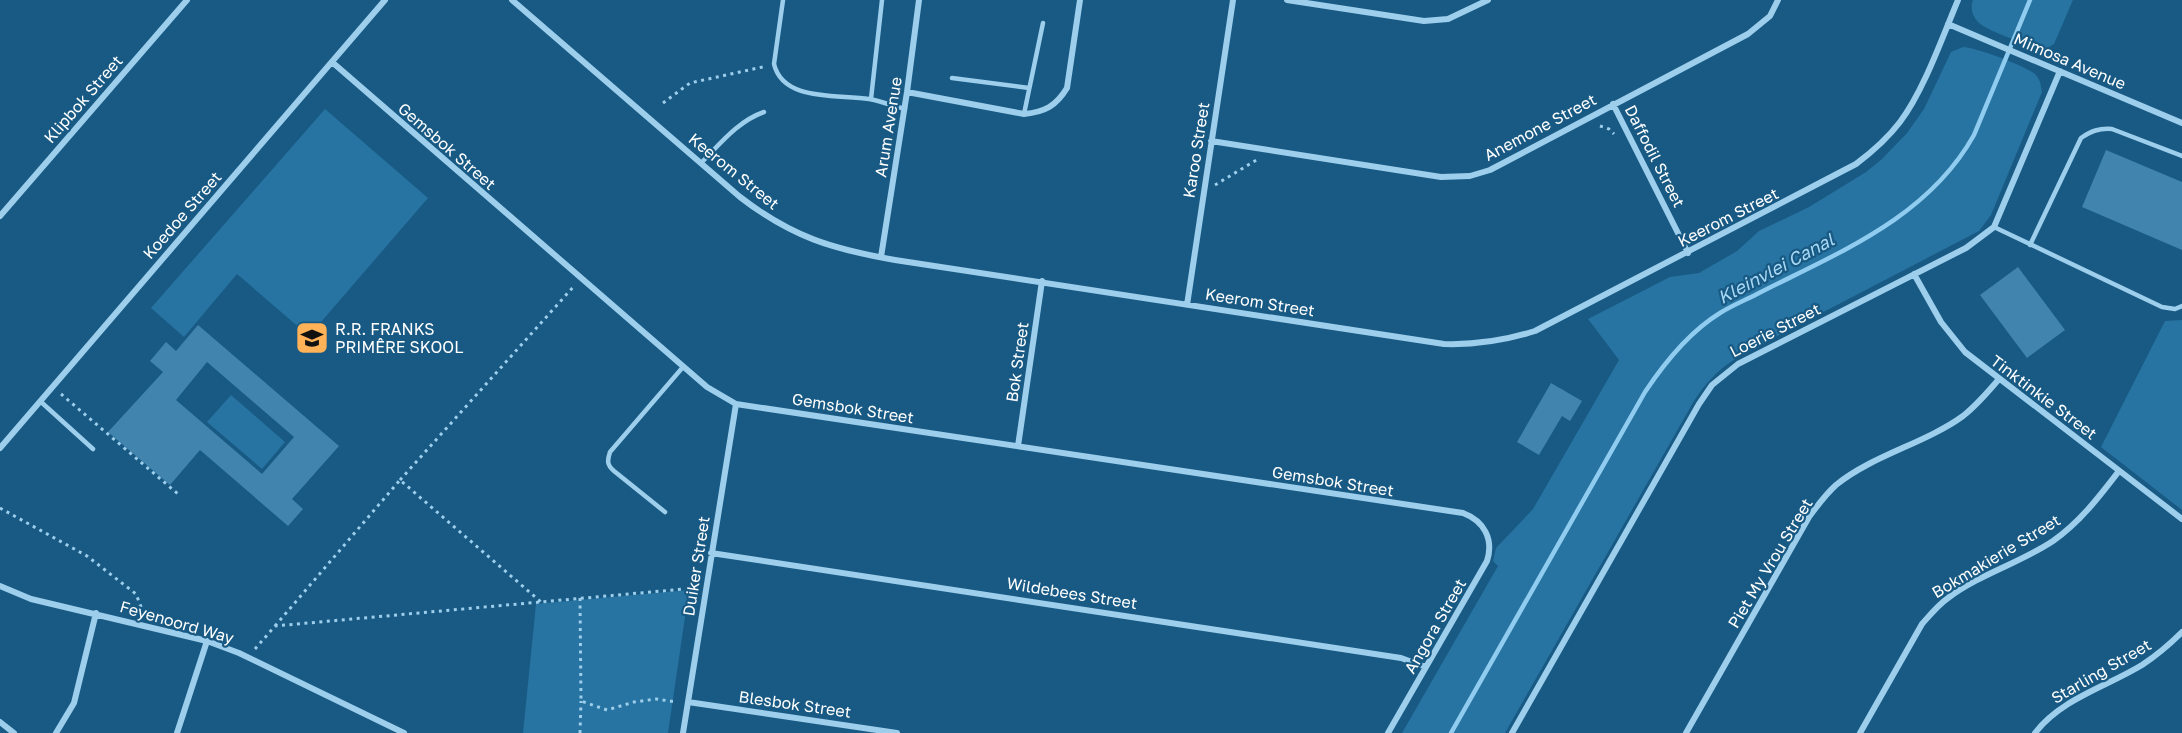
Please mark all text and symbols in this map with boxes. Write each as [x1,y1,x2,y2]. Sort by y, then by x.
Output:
street label: Mimosa Avenue [2011,28,2129,94]
street label: Klipbok Street [39,51,127,147]
street label: Arum Avenue [870,75,906,179]
street label: Anemone Street [1481,89,1599,165]
street label: Gemsbok Street [394,98,500,194]
street label: Karoo Street [1179,101,1213,199]
street label: Daffodil Street [1621,102,1689,210]
street label: Keerom Street [685,128,783,214]
street label: Koedoe Street [138,167,226,263]
street label: Keerom Street [1674,183,1782,251]
water label: Kleinvlei Canal [1714,228,1839,308]
street label: Keerom Street [1204,283,1316,321]
street label: Loerie Street [1726,299,1824,361]
place label: R.R. FRANKS PRIMÊRE SKOOL [335,319,463,357]
school or university icon: R.R. FRANKS PRIMÊRE SKOOL [294,320,330,356]
street label: Bok Street [1001,321,1033,403]
street label: Tinktinkie Street [1987,351,2101,443]
street label: Gemsbok Street [791,388,915,428]
street label: Gemsbok Street [1271,461,1395,501]
street label: Piet My Vrou Street [1723,494,1817,632]
street label: Bokmakierie Street [1928,510,2064,602]
street label: Duiker Street [678,515,714,617]
street label: Wildebees Street [1005,573,1139,613]
street label: Angora Street [1400,575,1470,677]
street label: Feyenoord Way [118,596,236,648]
street label: Starling Street [2047,634,2155,708]
street label: Blesbok Street [738,686,852,722]

